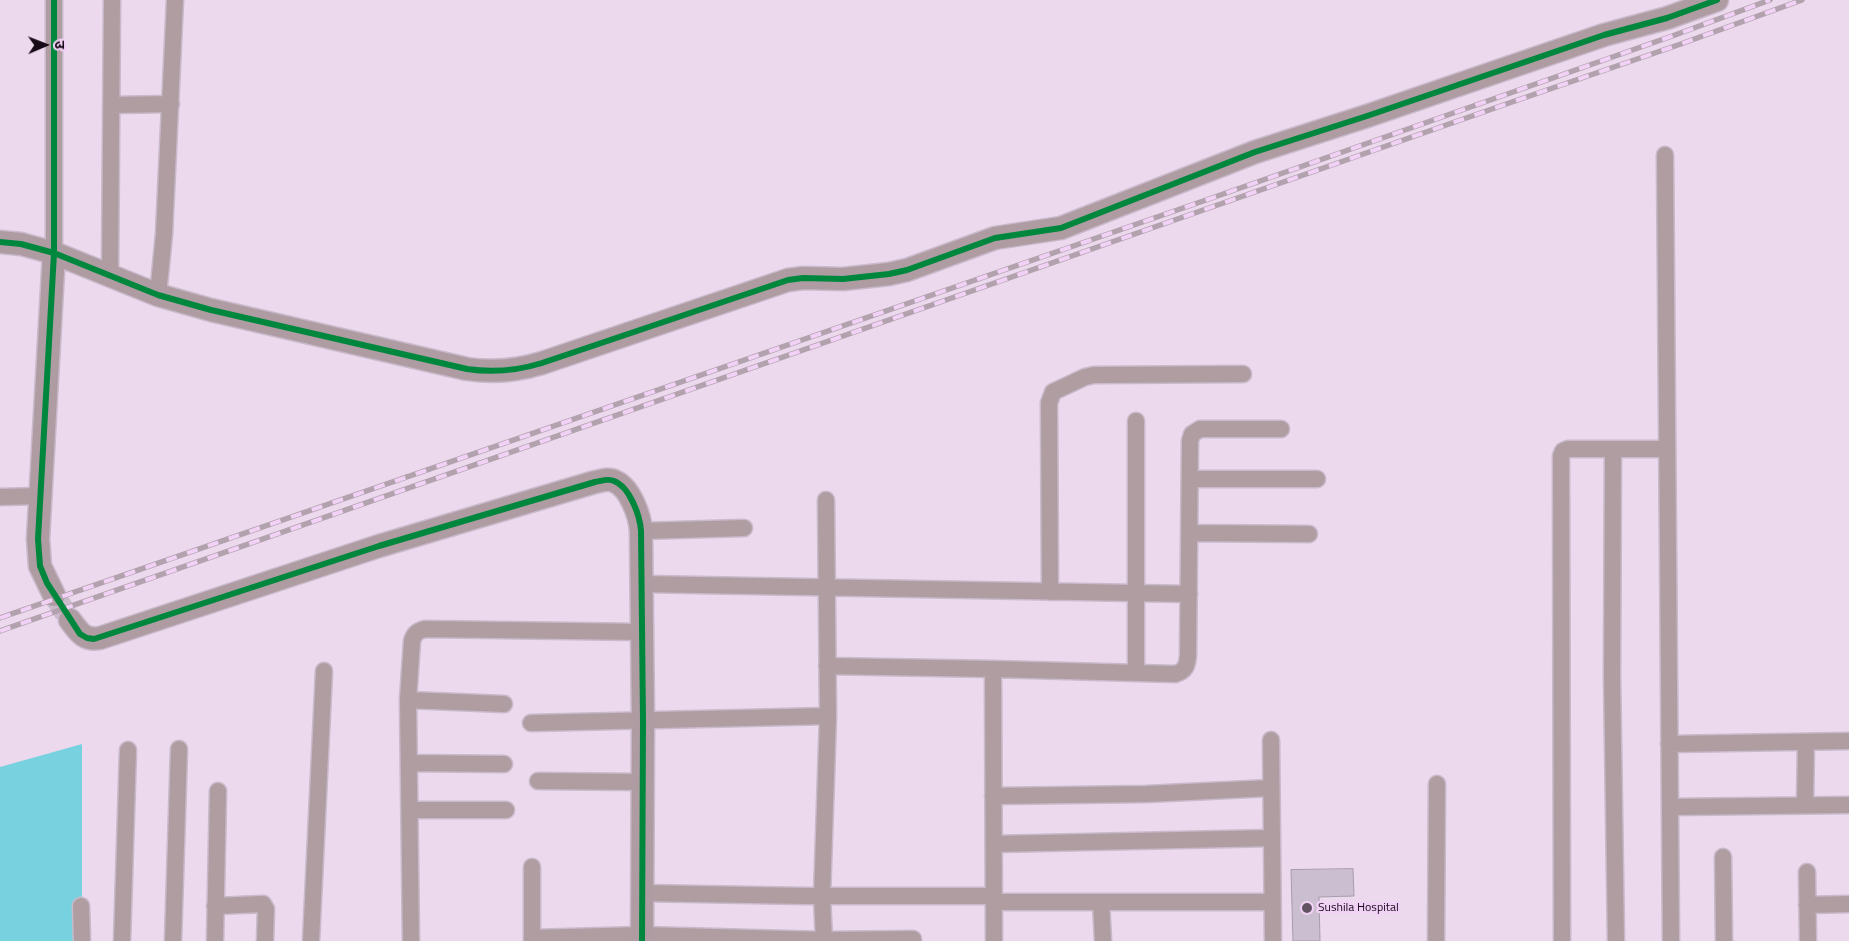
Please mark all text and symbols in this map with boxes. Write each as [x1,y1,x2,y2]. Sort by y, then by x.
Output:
north arrow [20,20,70,70]
text: उ [50,40,71,49]
marker: Sushila Hospital [1300,901,1314,915]
place label: Sushila Hospital [1318,901,1399,915]

